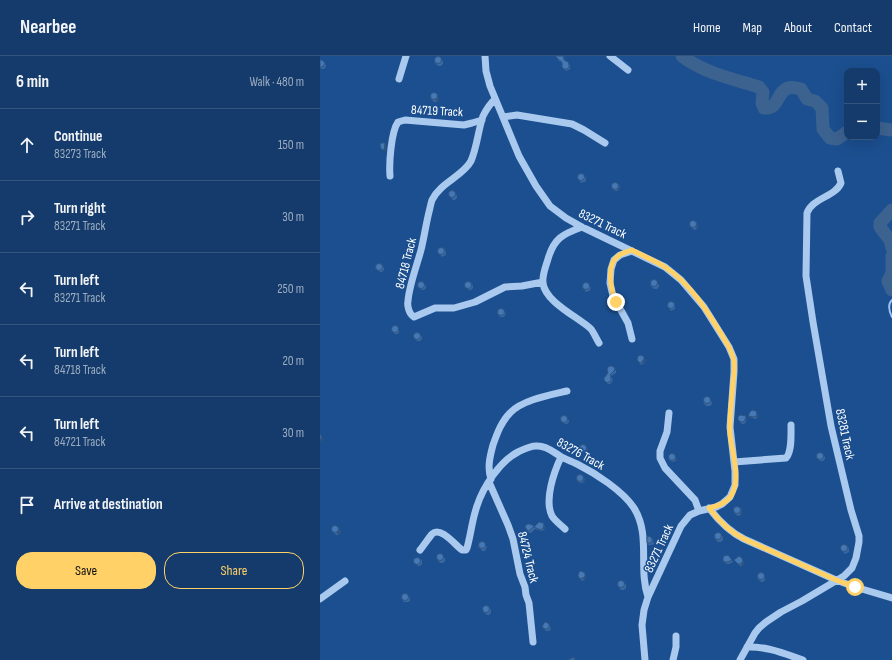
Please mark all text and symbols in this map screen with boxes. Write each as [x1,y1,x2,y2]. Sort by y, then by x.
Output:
text: Nearbee [20,16,76,39]
text: Home [693,19,721,36]
text: Map [743,19,762,36]
text: About [784,19,812,36]
text: Contact [834,19,872,36]
map controls [844,68,880,140]
button: + [844,68,880,104]
text: 6 min [16,72,49,92]
text: Walk · 480 m [249,74,304,90]
street label: 84719 Track [411,102,463,120]
button: − [844,104,880,140]
text: Continue [54,127,103,146]
icon: ahead [16,134,38,156]
text: 150 m [278,137,304,153]
text: 83273 Track [54,146,106,162]
text: Turn right [54,199,106,218]
street label: 83271 Track [576,205,629,242]
icon: right [16,206,38,228]
text: 30 m [282,209,304,225]
text: 83271 Track [54,218,105,234]
street label: 84718 Track [392,236,420,290]
text: Turn left [54,271,99,290]
icon: left [16,278,38,300]
text: 250 m [277,281,304,297]
text: 83271 Track [54,290,105,306]
route end [607,293,625,311]
text: Turn left [54,343,99,362]
icon: left [16,350,38,372]
text: 20 m [282,353,304,369]
text: 84718 Track [54,362,106,378]
street label: 83281 Track [832,407,858,461]
text: Turn left [54,415,99,434]
icon: left [16,422,38,444]
text: 30 m [282,425,304,441]
text: 84721 Track [54,434,106,450]
street label: 83276 Track [554,434,607,474]
icon: arrive [16,494,38,516]
text: Arrive at destination [54,495,163,514]
street label: 83271 Track [641,522,677,575]
street label: 84724 Track [514,530,542,585]
button: Save [16,552,156,589]
button: Share [164,552,304,589]
route start [846,578,864,596]

